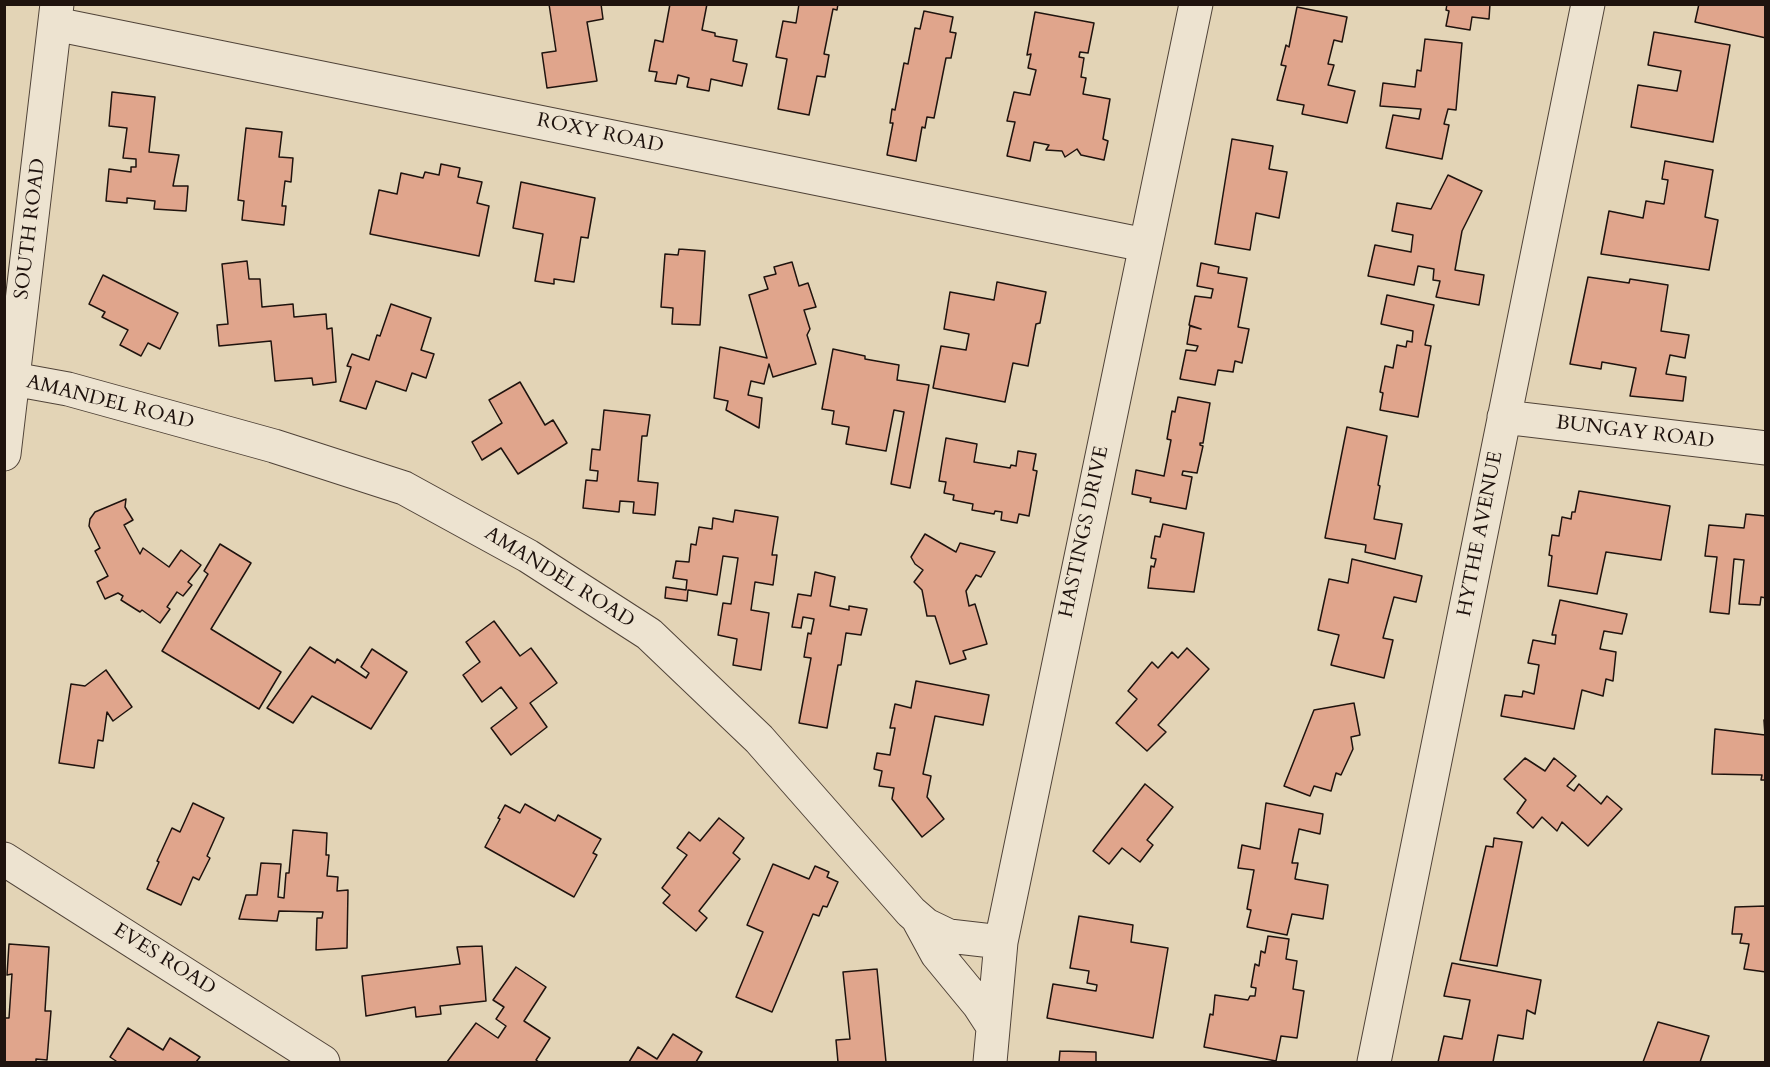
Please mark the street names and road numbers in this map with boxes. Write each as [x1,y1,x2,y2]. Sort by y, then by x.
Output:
street label: ROXY ROAD [535,109,665,159]
street label: SOUTH ROAD [10,157,52,301]
street label: AMANDEL ROAD [24,371,196,435]
street label: BUNGAY ROAD [1555,411,1715,455]
street label: HASTINGS DRIVE [1055,444,1115,620]
street label: HYTHE AVENUE [1453,449,1509,619]
street label: AMANDEL ROAD [480,522,638,634]
street label: EVES ROAD [108,919,220,1001]

